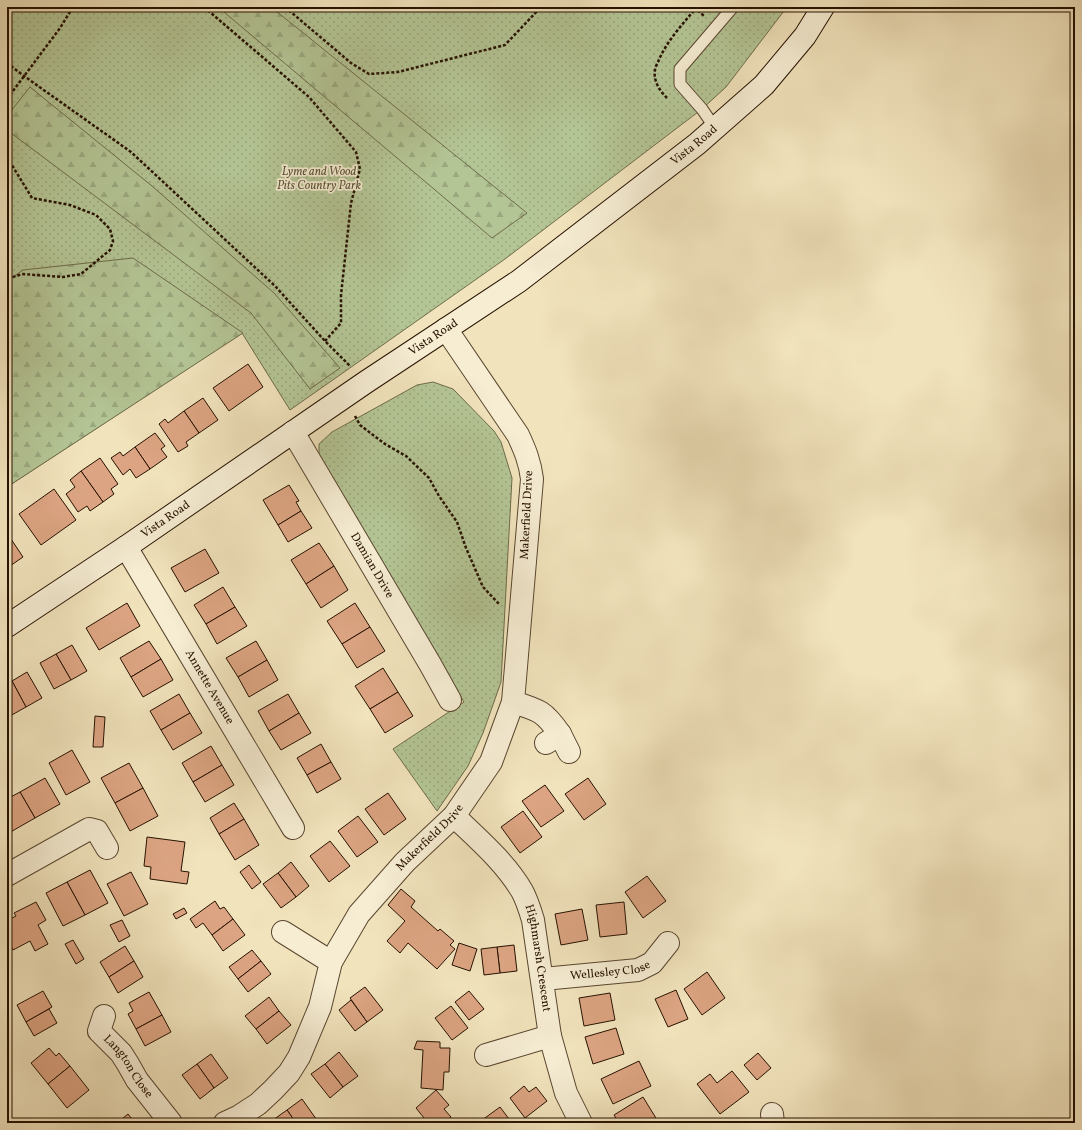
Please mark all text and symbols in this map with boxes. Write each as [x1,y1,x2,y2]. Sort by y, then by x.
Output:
street label: Vista Road [667,121,721,169]
park label: Lyme and Wood Pits Country Park [277,164,361,194]
street label: Vista Road [406,315,462,360]
street label: Makerfield Drive [517,470,537,560]
street label: Vista Road [138,497,194,542]
street label: Damian Drive [346,530,398,602]
street label: Annette Avenue [181,647,238,728]
street label: Makerfield Drive [393,801,468,875]
street label: Highmarsh Crescent [521,902,554,1013]
street label: Wellesley Close [570,957,654,984]
street label: Langton Close [100,1032,157,1102]

